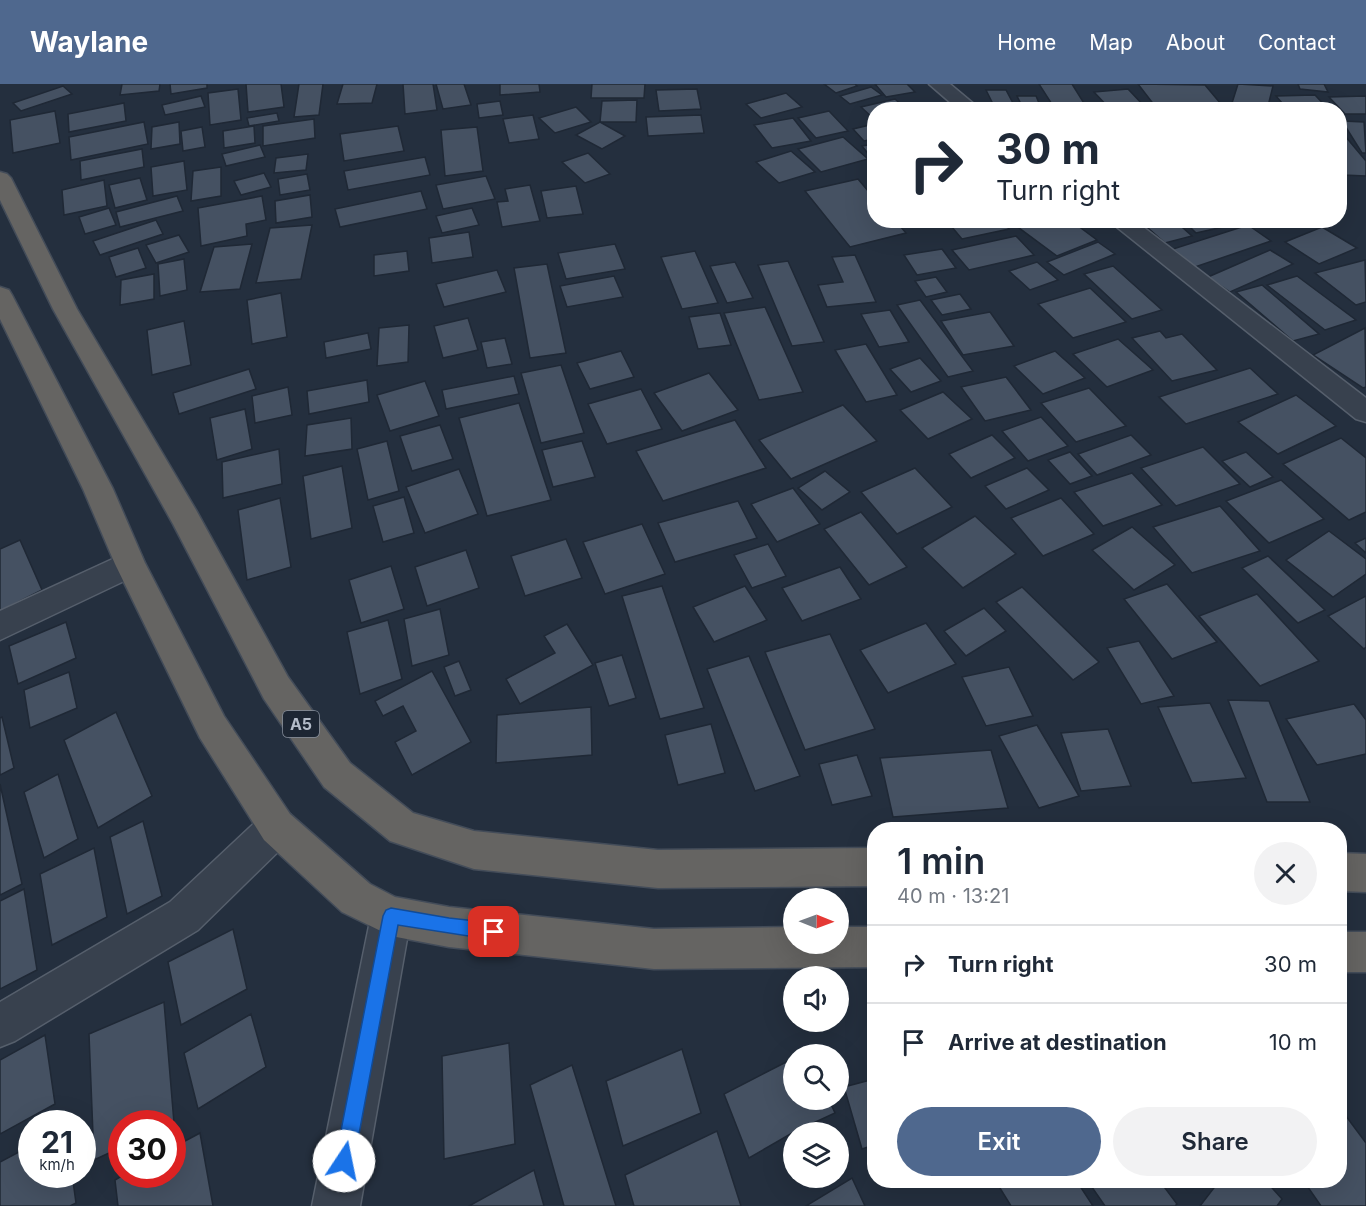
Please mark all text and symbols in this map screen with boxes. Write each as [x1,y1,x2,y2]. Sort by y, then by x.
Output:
text: Waylane [30,25,148,59]
text: Home [997,30,1056,55]
text: Map [1089,30,1133,55]
text: About [1166,30,1225,55]
text: Contact [1258,30,1336,55]
text: 30 m [996,123,1100,174]
icon: right [897,126,975,204]
text: Turn right [996,174,1120,207]
road number: A5 [283,711,319,737]
text: 1 min [897,839,985,883]
button: close [1254,842,1317,905]
text: 40 m · 13:21 [897,884,1009,908]
north arrow [783,888,849,954]
map controls [783,888,849,1188]
pin [468,906,519,957]
icon: arrive [477,915,510,948]
icon: right [897,948,930,981]
text: Turn right [948,951,1054,977]
text: 30 m [1264,951,1317,977]
button: sound [783,966,849,1032]
icon: arrive [897,1026,930,1059]
text: Arrive at destination [948,1029,1167,1055]
text: 10 m [1269,1029,1317,1055]
button: search [783,1044,849,1110]
button: Exit [897,1107,1101,1176]
button: Share [1113,1107,1317,1176]
speed limit sign: 30 [108,1110,186,1188]
button: layers [783,1122,849,1188]
text: 21 [41,1124,73,1160]
position arrow [312,1129,376,1193]
text: km/h [39,1155,75,1174]

